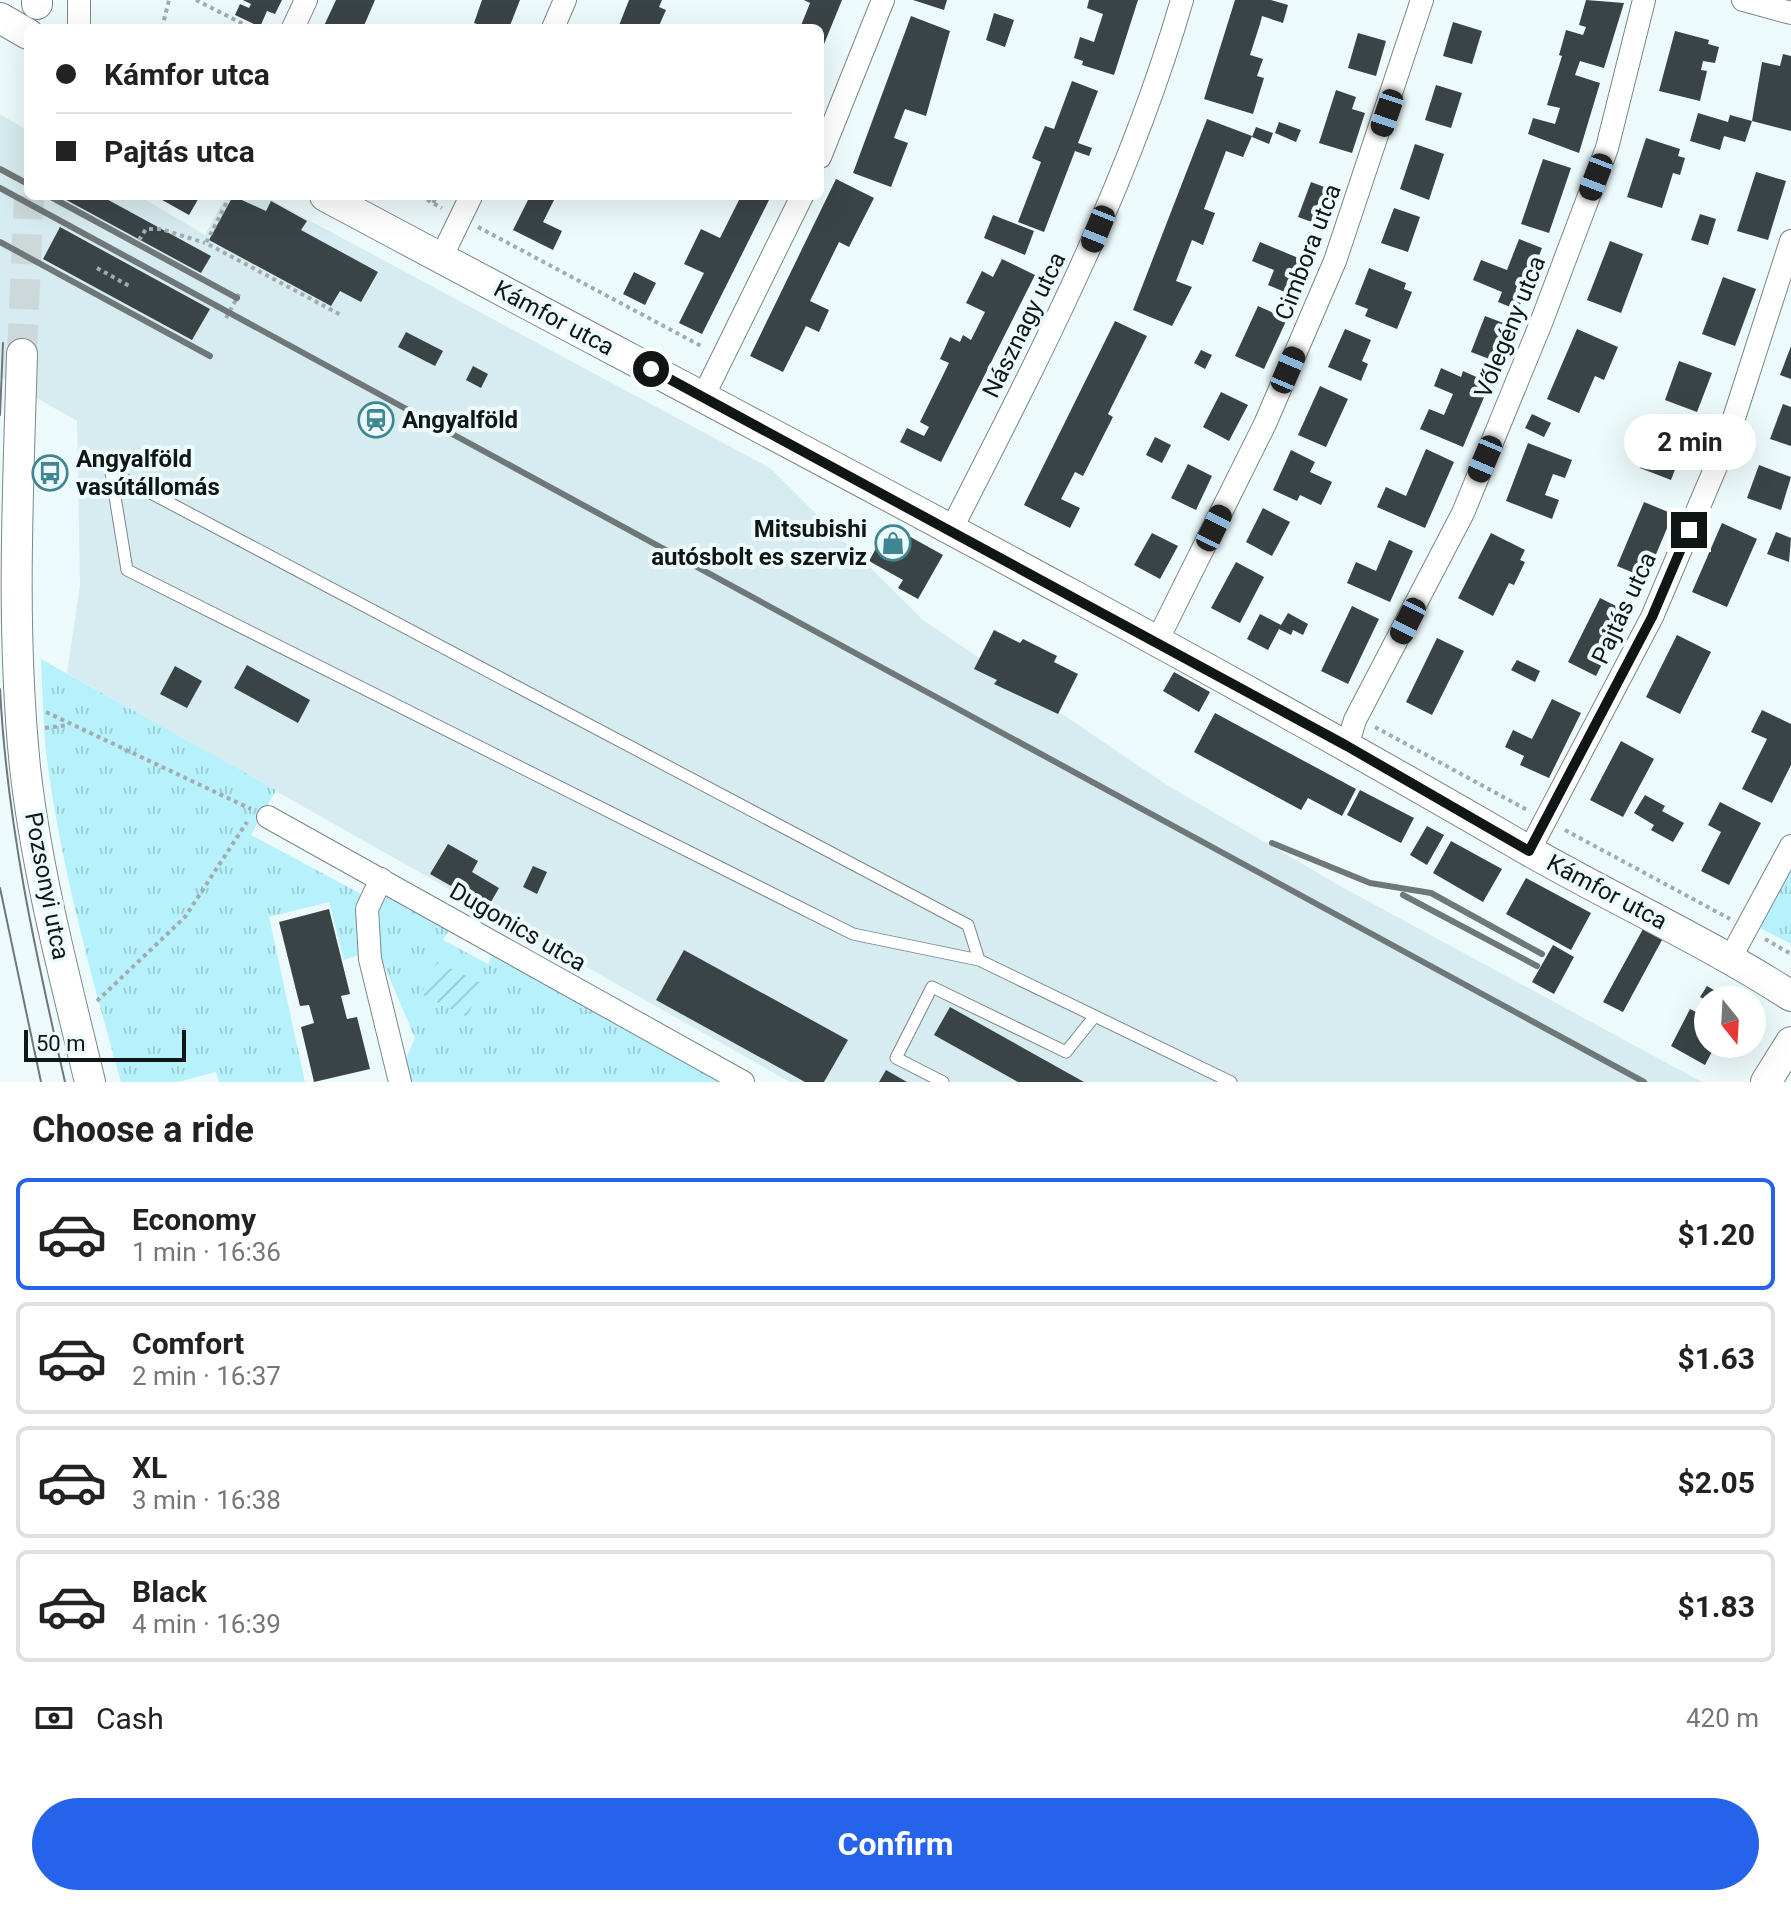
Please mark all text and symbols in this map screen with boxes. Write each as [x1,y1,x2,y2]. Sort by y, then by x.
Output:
text: Kámfor utca [104,57,270,92]
car [1368,86,1406,140]
text: Pajtás utca [104,134,255,169]
car [1576,150,1616,204]
street label: Cimbora utca [1269,180,1347,324]
car [1078,202,1118,256]
street label: Násznagy utca [977,248,1071,402]
street label: Vőlegény utca [1469,252,1551,402]
street label: Kámfor utca [489,275,619,361]
car [1268,343,1308,397]
route start [633,351,669,387]
station icon: Angyalföld [357,401,395,439]
place label: Angyalföld [402,406,518,434]
callout: 2 min [1623,414,1755,470]
text: 2 min [1657,427,1723,457]
car [1465,432,1505,486]
place label: Angyalföld vasútállomás [76,445,220,501]
bus stop icon: Angyalföld vasútállomás [31,454,69,492]
car [1193,501,1235,555]
route end [1671,512,1707,548]
place label: Mitsubishi autósbolt es szerviz [651,515,867,571]
shop icon: Mitsubishi autósbolt es szerviz [874,524,912,562]
street label: Pajtás utca [1586,548,1662,668]
car [1386,594,1430,648]
street label: Pozsonyi utca [19,810,75,962]
street label: Kámfor utca [1542,849,1672,935]
street label: Dugonics utca [445,877,591,977]
north arrow [1694,986,1766,1058]
map controls [1694,986,1766,1058]
scale bar [24,1026,186,1062]
text: 50 m [36,1031,85,1056]
text: Choose a ride [32,1109,254,1151]
icon: car [36,1198,108,1270]
text: Economy [132,1202,256,1237]
text: $1.20 [1677,1217,1755,1252]
text: 1 min · 16:36 [132,1237,281,1267]
icon: car [36,1322,108,1394]
text: Comfort [132,1326,244,1361]
text: $1.63 [1677,1341,1755,1376]
text: 2 min · 16:37 [132,1361,281,1391]
icon: car [36,1446,108,1518]
text: XL [132,1450,167,1485]
text: $2.05 [1677,1465,1755,1500]
text: 3 min · 16:38 [132,1485,281,1515]
icon: car [36,1570,108,1642]
text: Black [132,1574,207,1609]
text: $1.83 [1677,1589,1755,1624]
text: 4 min · 16:39 [132,1609,281,1639]
icon: cash [32,1696,76,1740]
text: Cash [96,1701,164,1736]
text: 420 m [1686,1703,1759,1733]
button: Confirm [32,1798,1759,1890]

